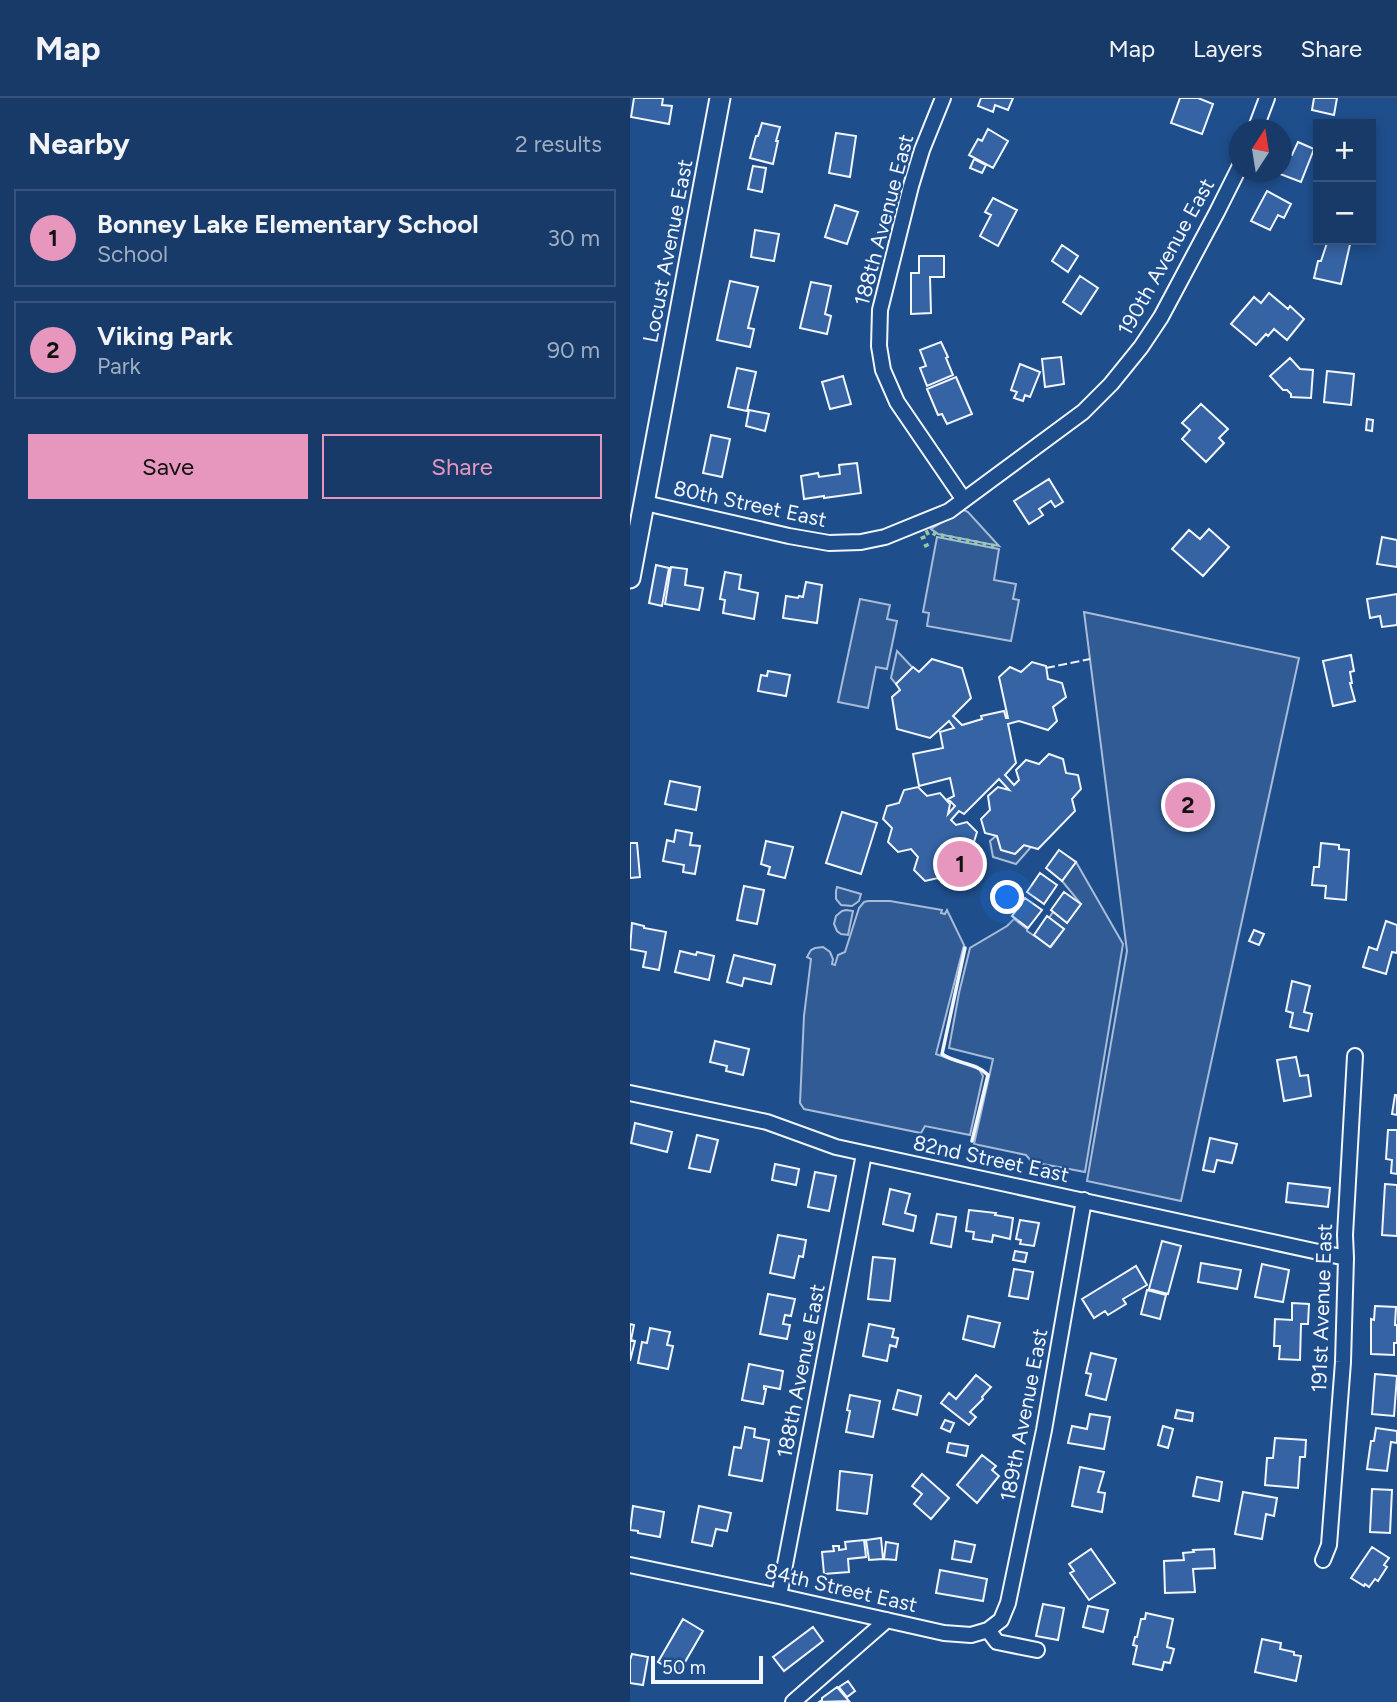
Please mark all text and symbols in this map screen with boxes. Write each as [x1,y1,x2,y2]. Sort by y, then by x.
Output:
text: Map [35,29,101,68]
text: Map [1108,34,1155,63]
text: Layers [1193,34,1262,63]
text: Share [1300,34,1362,63]
north arrow [1229,119,1292,182]
map controls [1313,119,1376,245]
button: + [1313,119,1376,182]
text: Nearby [28,125,130,162]
text: 2 results [515,130,602,158]
street label: 188th Avenue East [849,131,918,308]
street label: Locust Avenue East [637,157,698,345]
street label: 190th Avenue East [1112,174,1219,340]
button: − [1313,182,1376,245]
text: Bonney Lake Elementary School [97,208,479,240]
text: 1 [48,224,58,252]
text: 30 m [547,224,600,252]
text: School [97,240,168,268]
text: Viking Park [97,320,233,352]
text: 2 [46,336,60,364]
text: 90 m [547,336,600,364]
text: Park [97,352,141,380]
button: Save [28,434,308,499]
button: Share [322,434,602,499]
street label: 80th Street East [671,475,829,532]
pin: 2 [1165,779,1211,831]
pin: 1 [937,838,983,890]
your location [990,880,1024,914]
street label: 82nd Street East [911,1130,1071,1187]
street label: 191st Avenue East [1306,1223,1337,1393]
street label: 188th Avenue East [771,1282,830,1460]
street label: 189th Avenue East [995,1326,1053,1503]
street label: 84th Street East [762,1558,920,1617]
scale bar [651,1653,763,1685]
text: 50 m [662,1656,706,1679]

